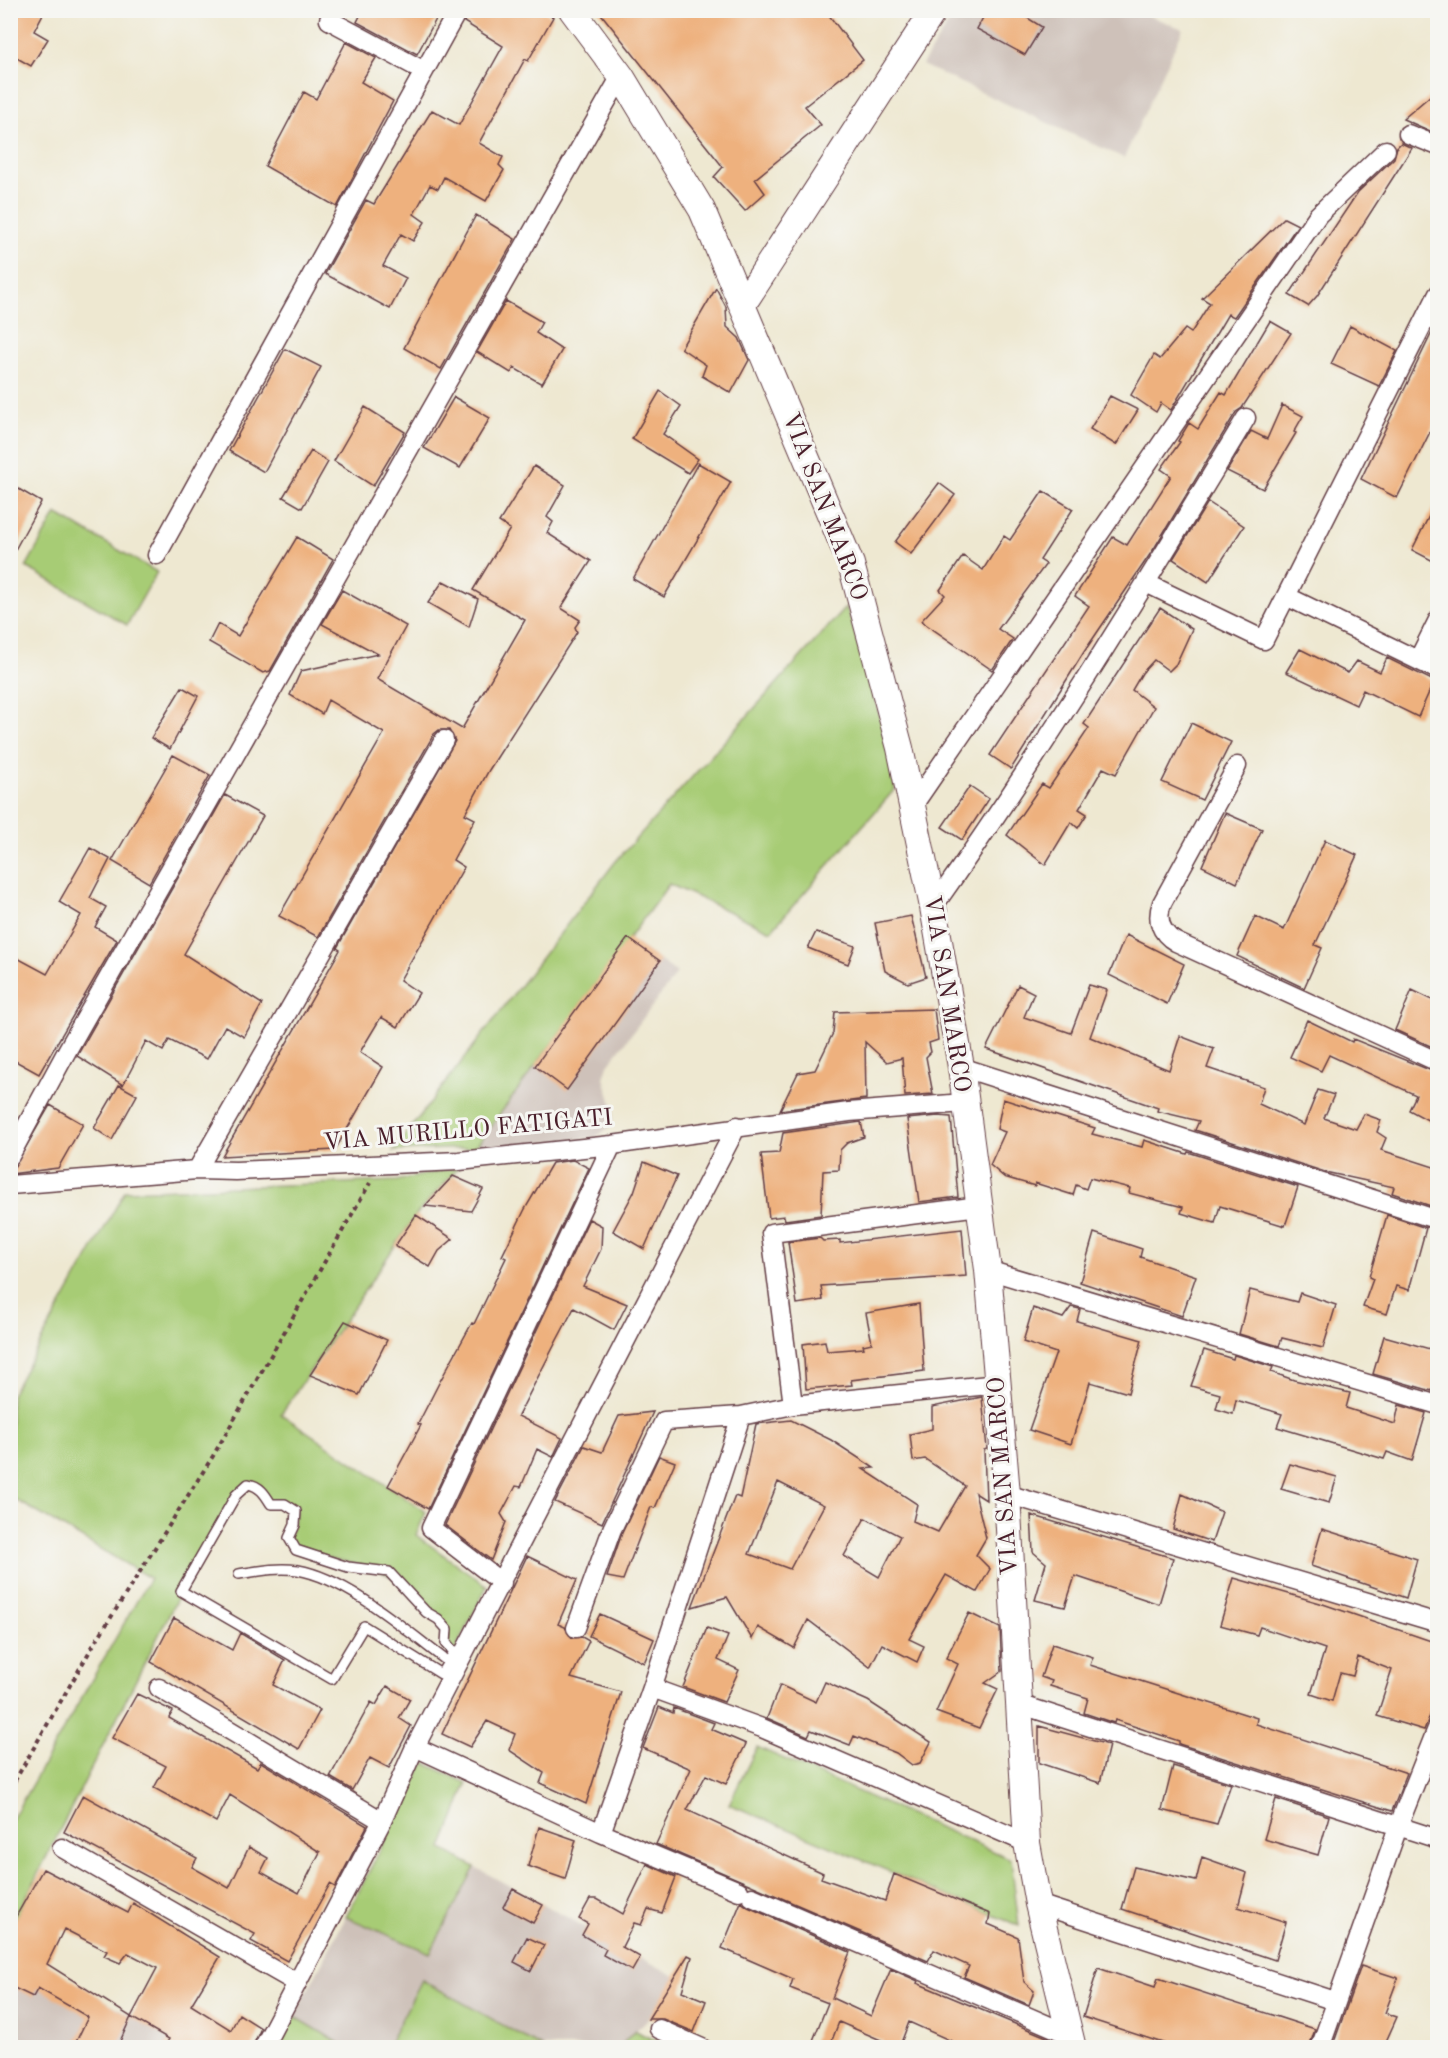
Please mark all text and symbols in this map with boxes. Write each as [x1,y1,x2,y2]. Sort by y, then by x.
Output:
street label: VIA SAN MARCO [777,410,871,604]
street label: VIA SAN MARCO [919,894,973,1094]
street label: VIA MURILLO FATIGATI [322,1106,614,1156]
street label: VIA SAN MARCO [985,1376,1023,1576]

